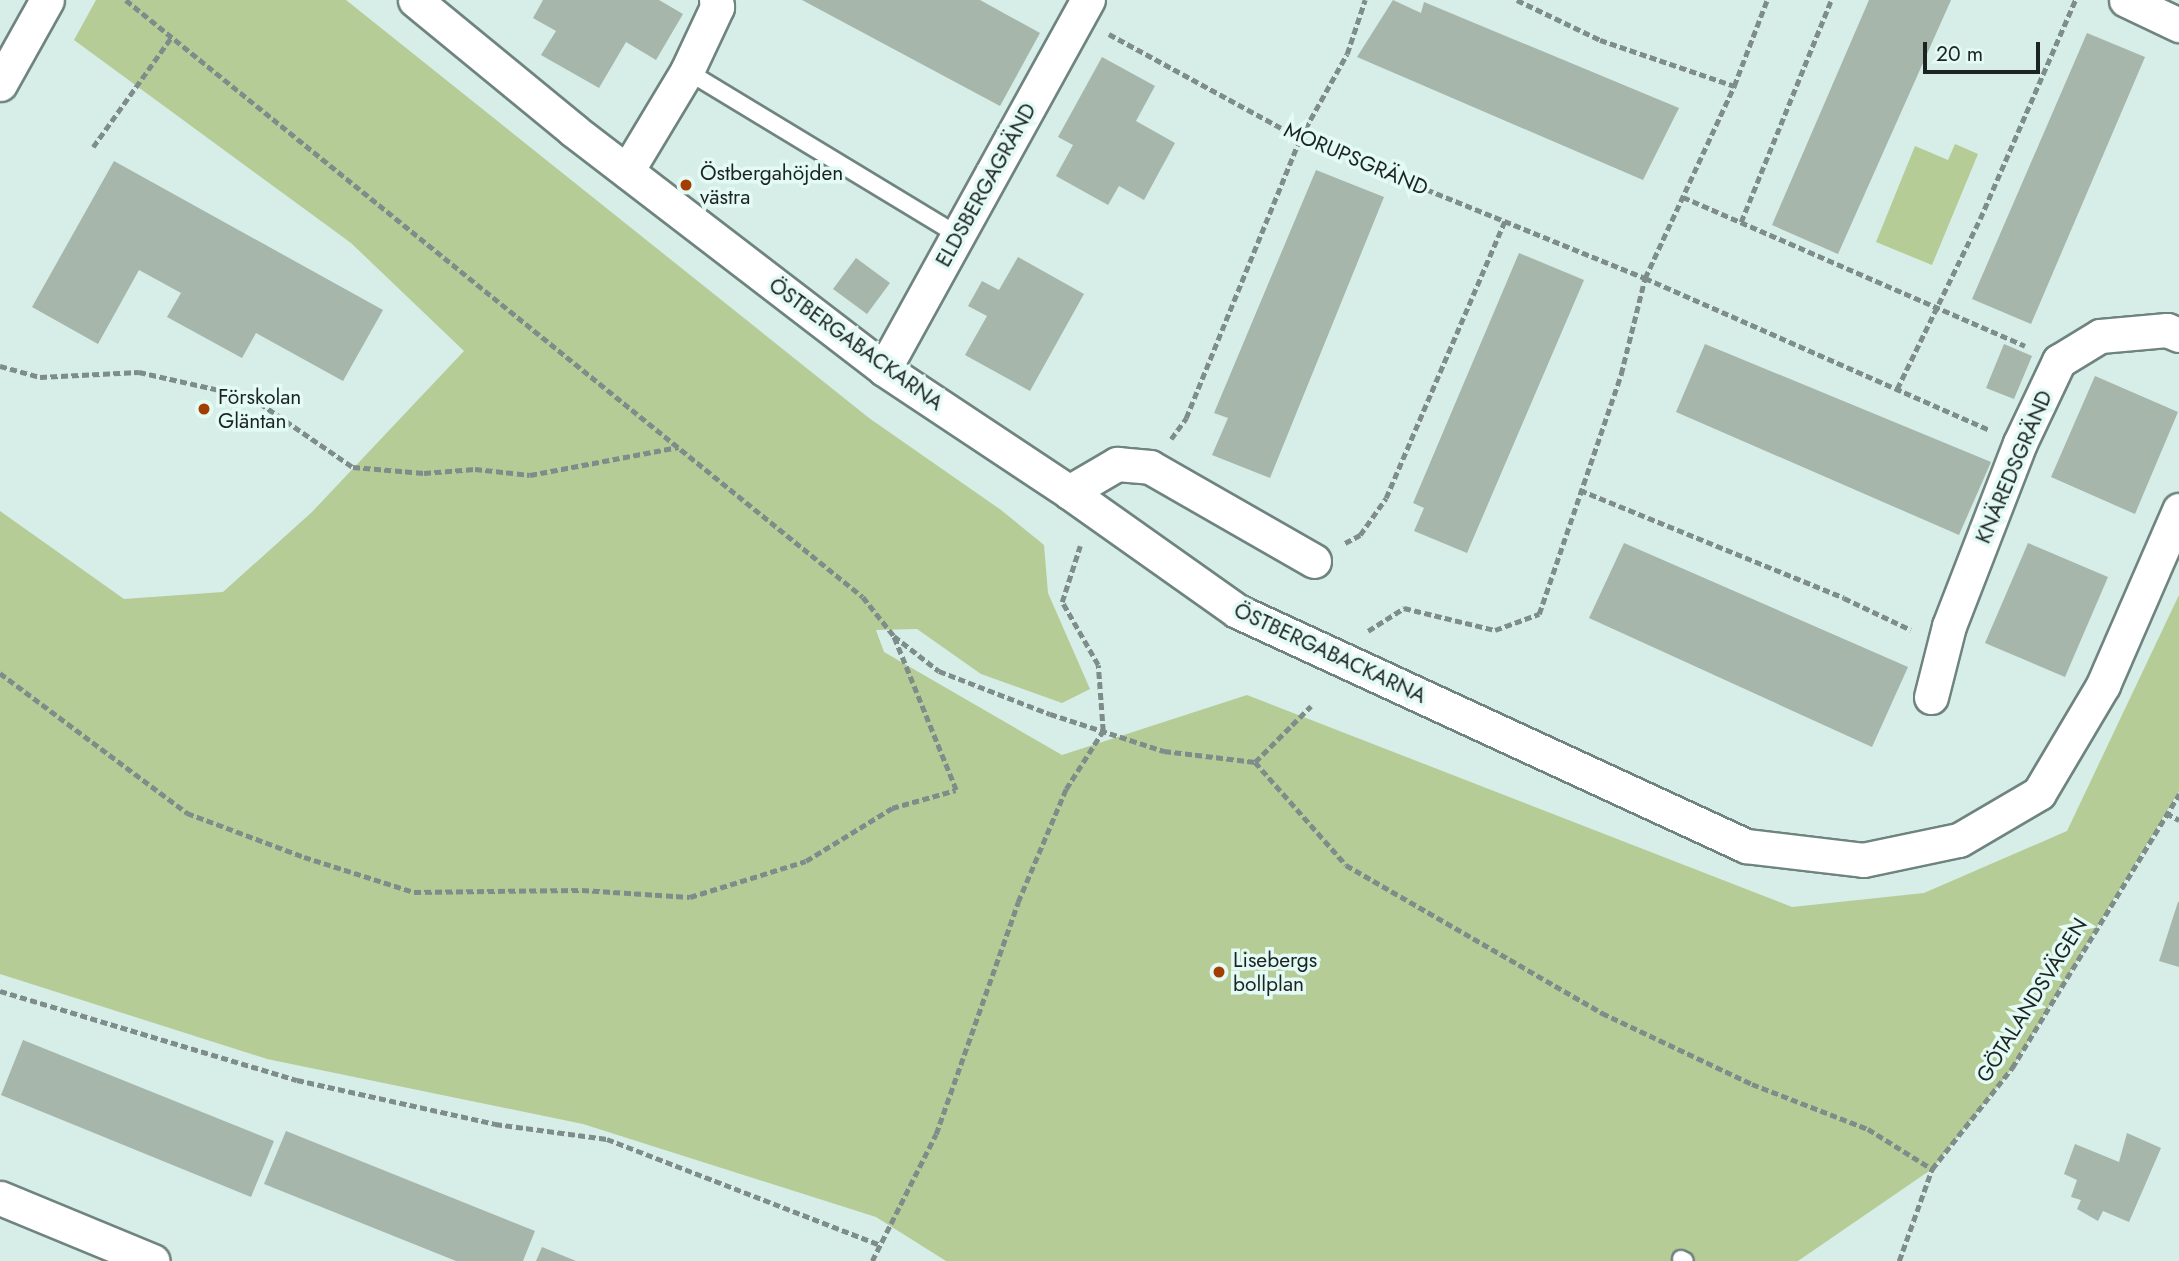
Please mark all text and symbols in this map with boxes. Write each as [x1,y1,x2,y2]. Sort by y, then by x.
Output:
scale bar [1927,28,2044,72]
text: 20 m [1936,39,1983,69]
street label: ELDSBERGAGRÄND [931,99,1041,271]
street label: MORUPSGRÄND [1280,117,1432,201]
place label: Östbergahöjden västra [700,160,843,210]
marker: Östbergahöjden västra [678,177,694,193]
street label: ÖSTBERGABACKARNA [764,272,948,416]
place label: Förskolan Gläntan [218,384,301,434]
street label: KNÄREDSGRÄND [1970,387,2058,547]
marker: Förskolan Gläntan [196,401,212,417]
street label: ÖSTBERGABACKARNA [1230,597,1430,709]
street label: GÖTALANDSVÄGEN [1971,913,2093,1087]
place label: Lisebergs bollplan [1233,947,1317,997]
marker: Lisebergs bollplan [1211,964,1227,980]

